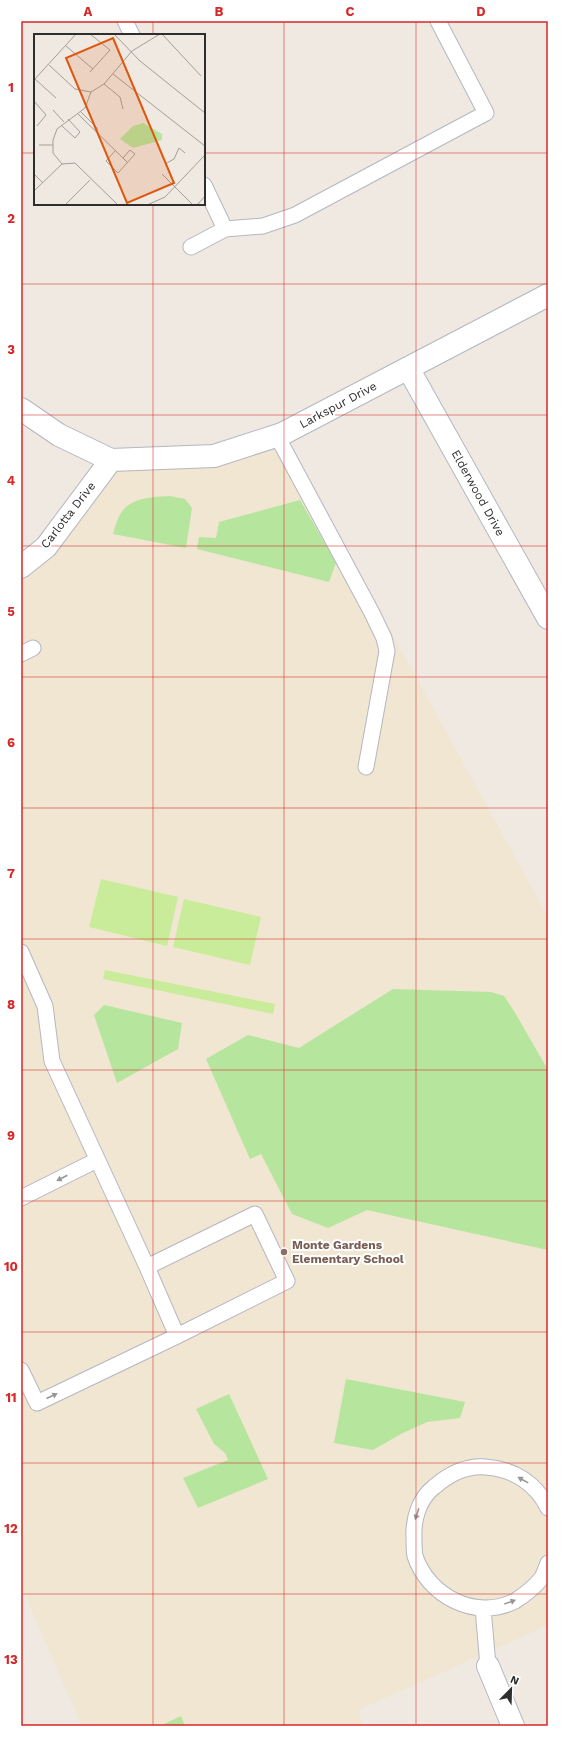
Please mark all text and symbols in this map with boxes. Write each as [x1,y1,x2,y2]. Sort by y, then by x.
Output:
text: A [84,4,93,19]
text: B [215,4,224,19]
text: C [346,4,355,19]
text: D [476,4,486,19]
inset map [34,34,205,205]
text: 1 [8,80,14,95]
text: 2 [7,211,15,226]
text: 3 [7,342,15,357]
street label: Larkspur Drive [297,379,379,431]
street label: Elderwood Drive [449,447,508,539]
text: 4 [7,473,16,488]
street label: Carlotta Drive [38,479,98,551]
text: 5 [7,604,15,619]
text: 6 [7,735,15,750]
text: 7 [7,866,15,881]
text: 8 [7,997,15,1012]
text: 9 [7,1128,15,1143]
one-way arrow [56,1175,68,1181]
place label: Monte Gardens Elementary School [292,1238,404,1266]
marker: Monte Gardens Elementary School [279,1247,289,1257]
text: 10 [4,1259,18,1274]
text: 11 [5,1390,17,1405]
one-way arrow [47,1393,58,1399]
one-way arrow [517,1476,528,1483]
one-way arrow [414,1508,420,1520]
text: 12 [4,1521,18,1536]
one-way arrow [505,1599,517,1605]
text: 13 [4,1652,18,1667]
north arrow [491,1669,531,1709]
text: N [508,1673,521,1688]

